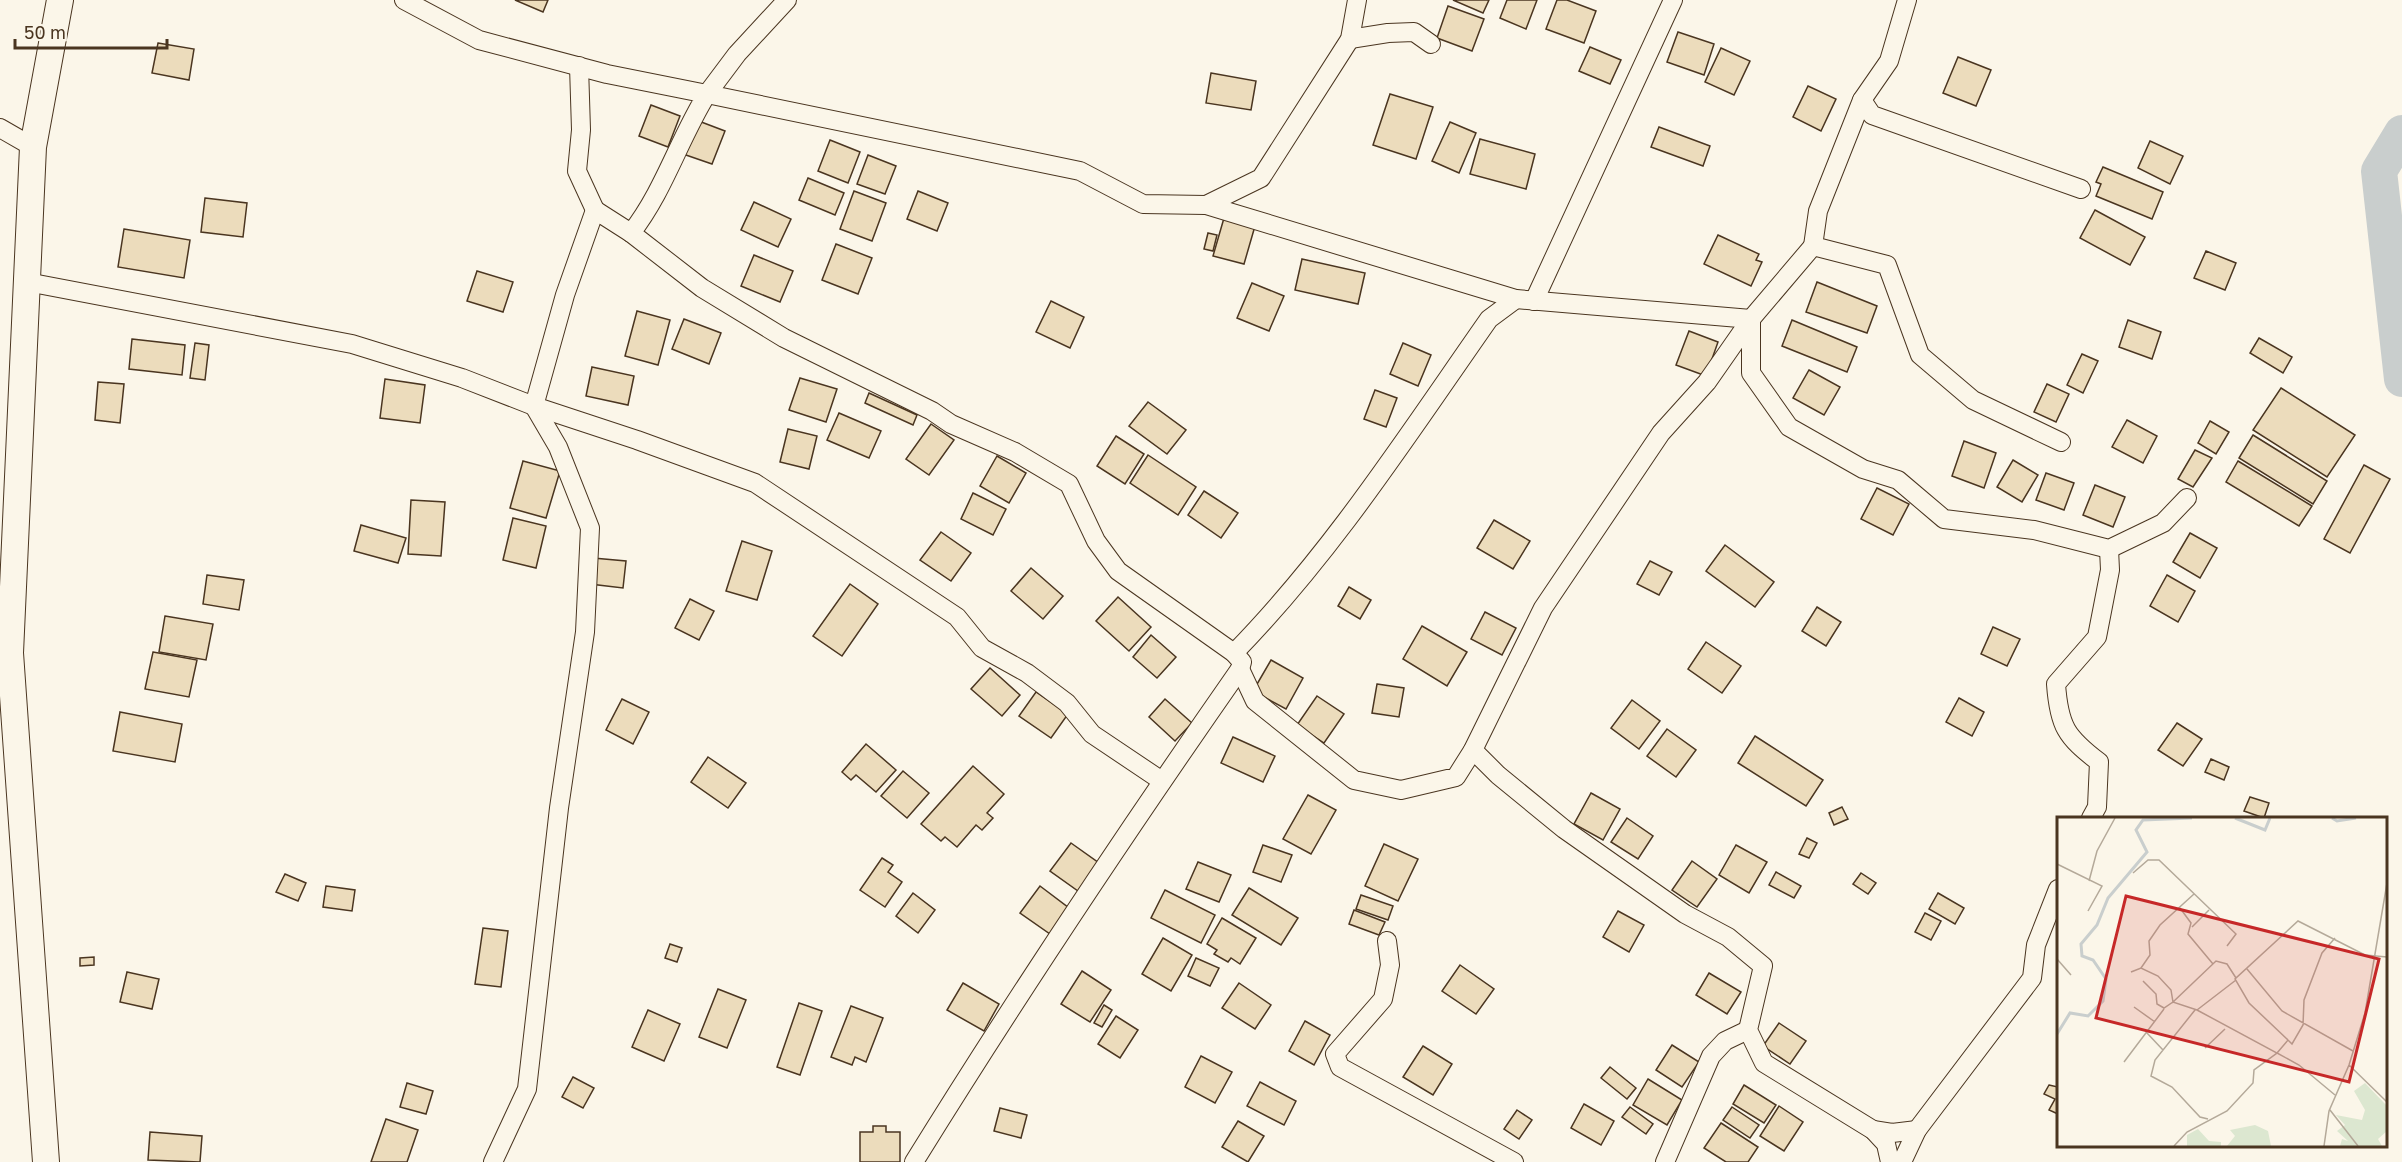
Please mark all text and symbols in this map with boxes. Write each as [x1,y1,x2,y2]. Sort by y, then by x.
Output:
scale bar [15,12,166,50]
text: 50 m [24,21,66,43]
inset map [2057,817,2387,1147]

